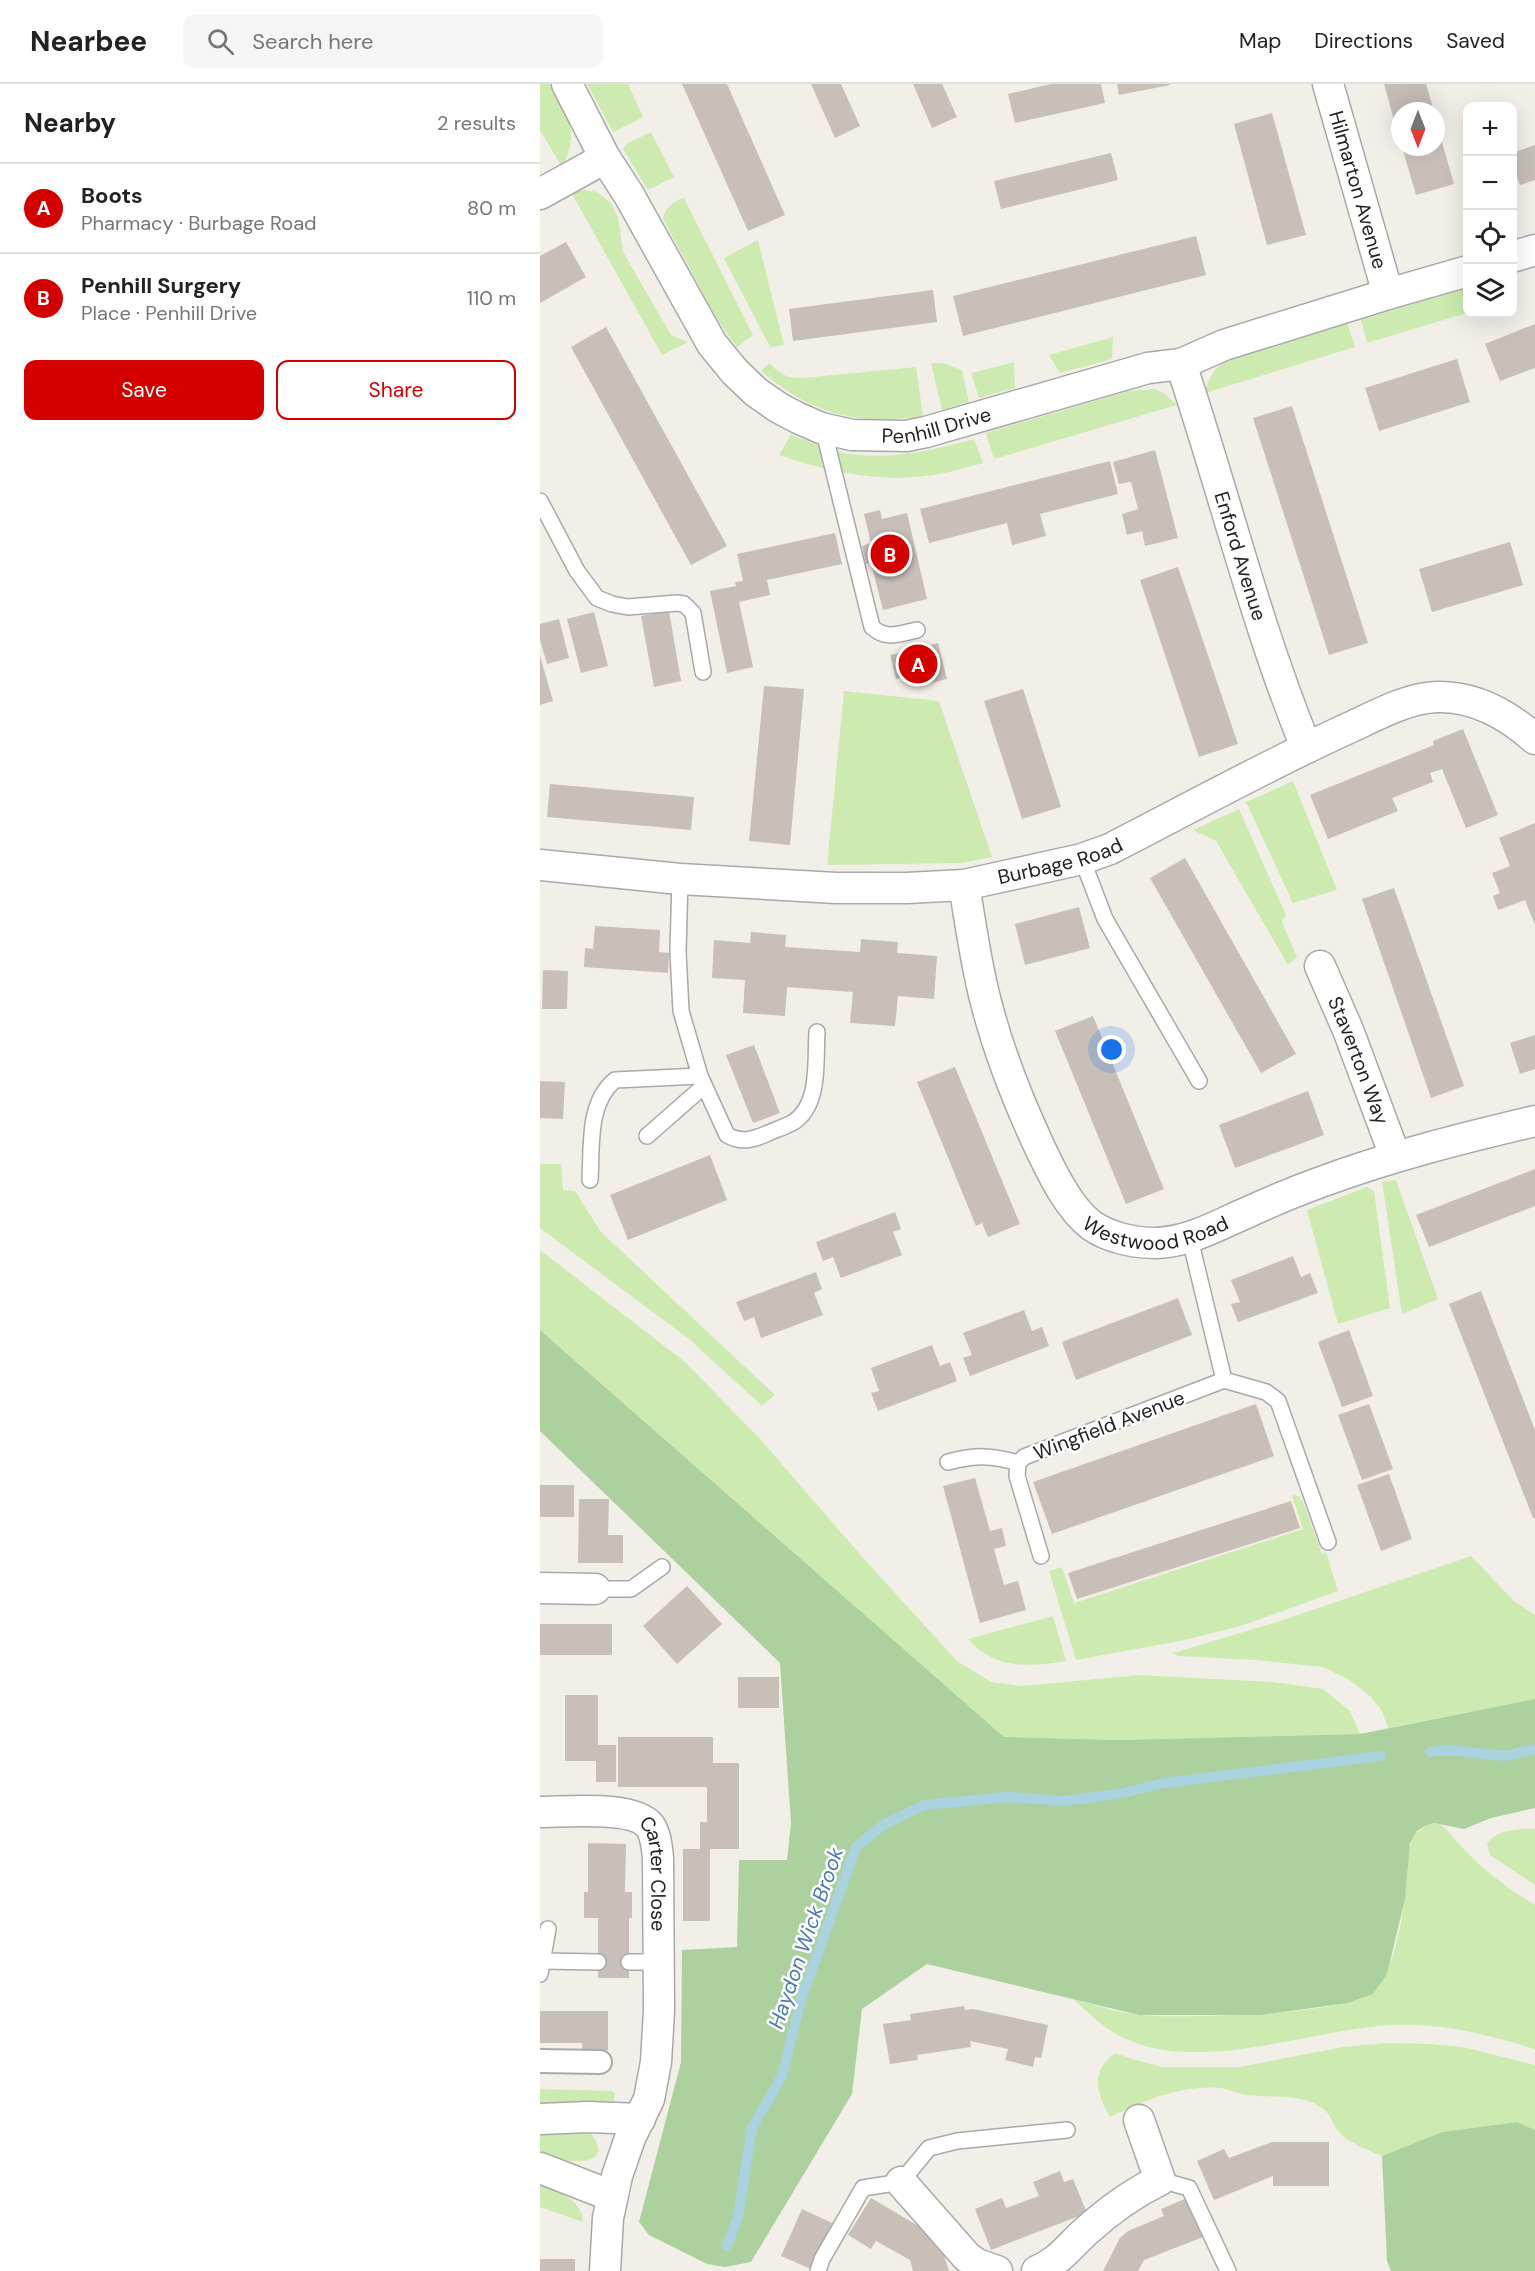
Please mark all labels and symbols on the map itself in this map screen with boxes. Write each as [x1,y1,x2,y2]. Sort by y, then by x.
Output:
north arrow [1391,102,1445,156]
street label: Hilmarton Avenue [1323,108,1393,272]
street label: Penhill Drive [881,401,994,449]
street label: Enford Avenue [1209,488,1273,624]
pin: B [870,532,910,576]
pin: A [898,642,938,686]
street label: Burbage Road [995,832,1127,890]
street label: Staverton Way [1322,992,1395,1128]
your location [1097,1035,1126,1064]
street label: Westwood Road [1083,1200,1233,1230]
text: Westwood Road [1078,1210,1232,1256]
street label: Wingfield Avenue [1030,1384,1188,1466]
street label: Carter Close [634,1810,671,1932]
water label: Haydon Wick Brook [762,1843,850,2033]

